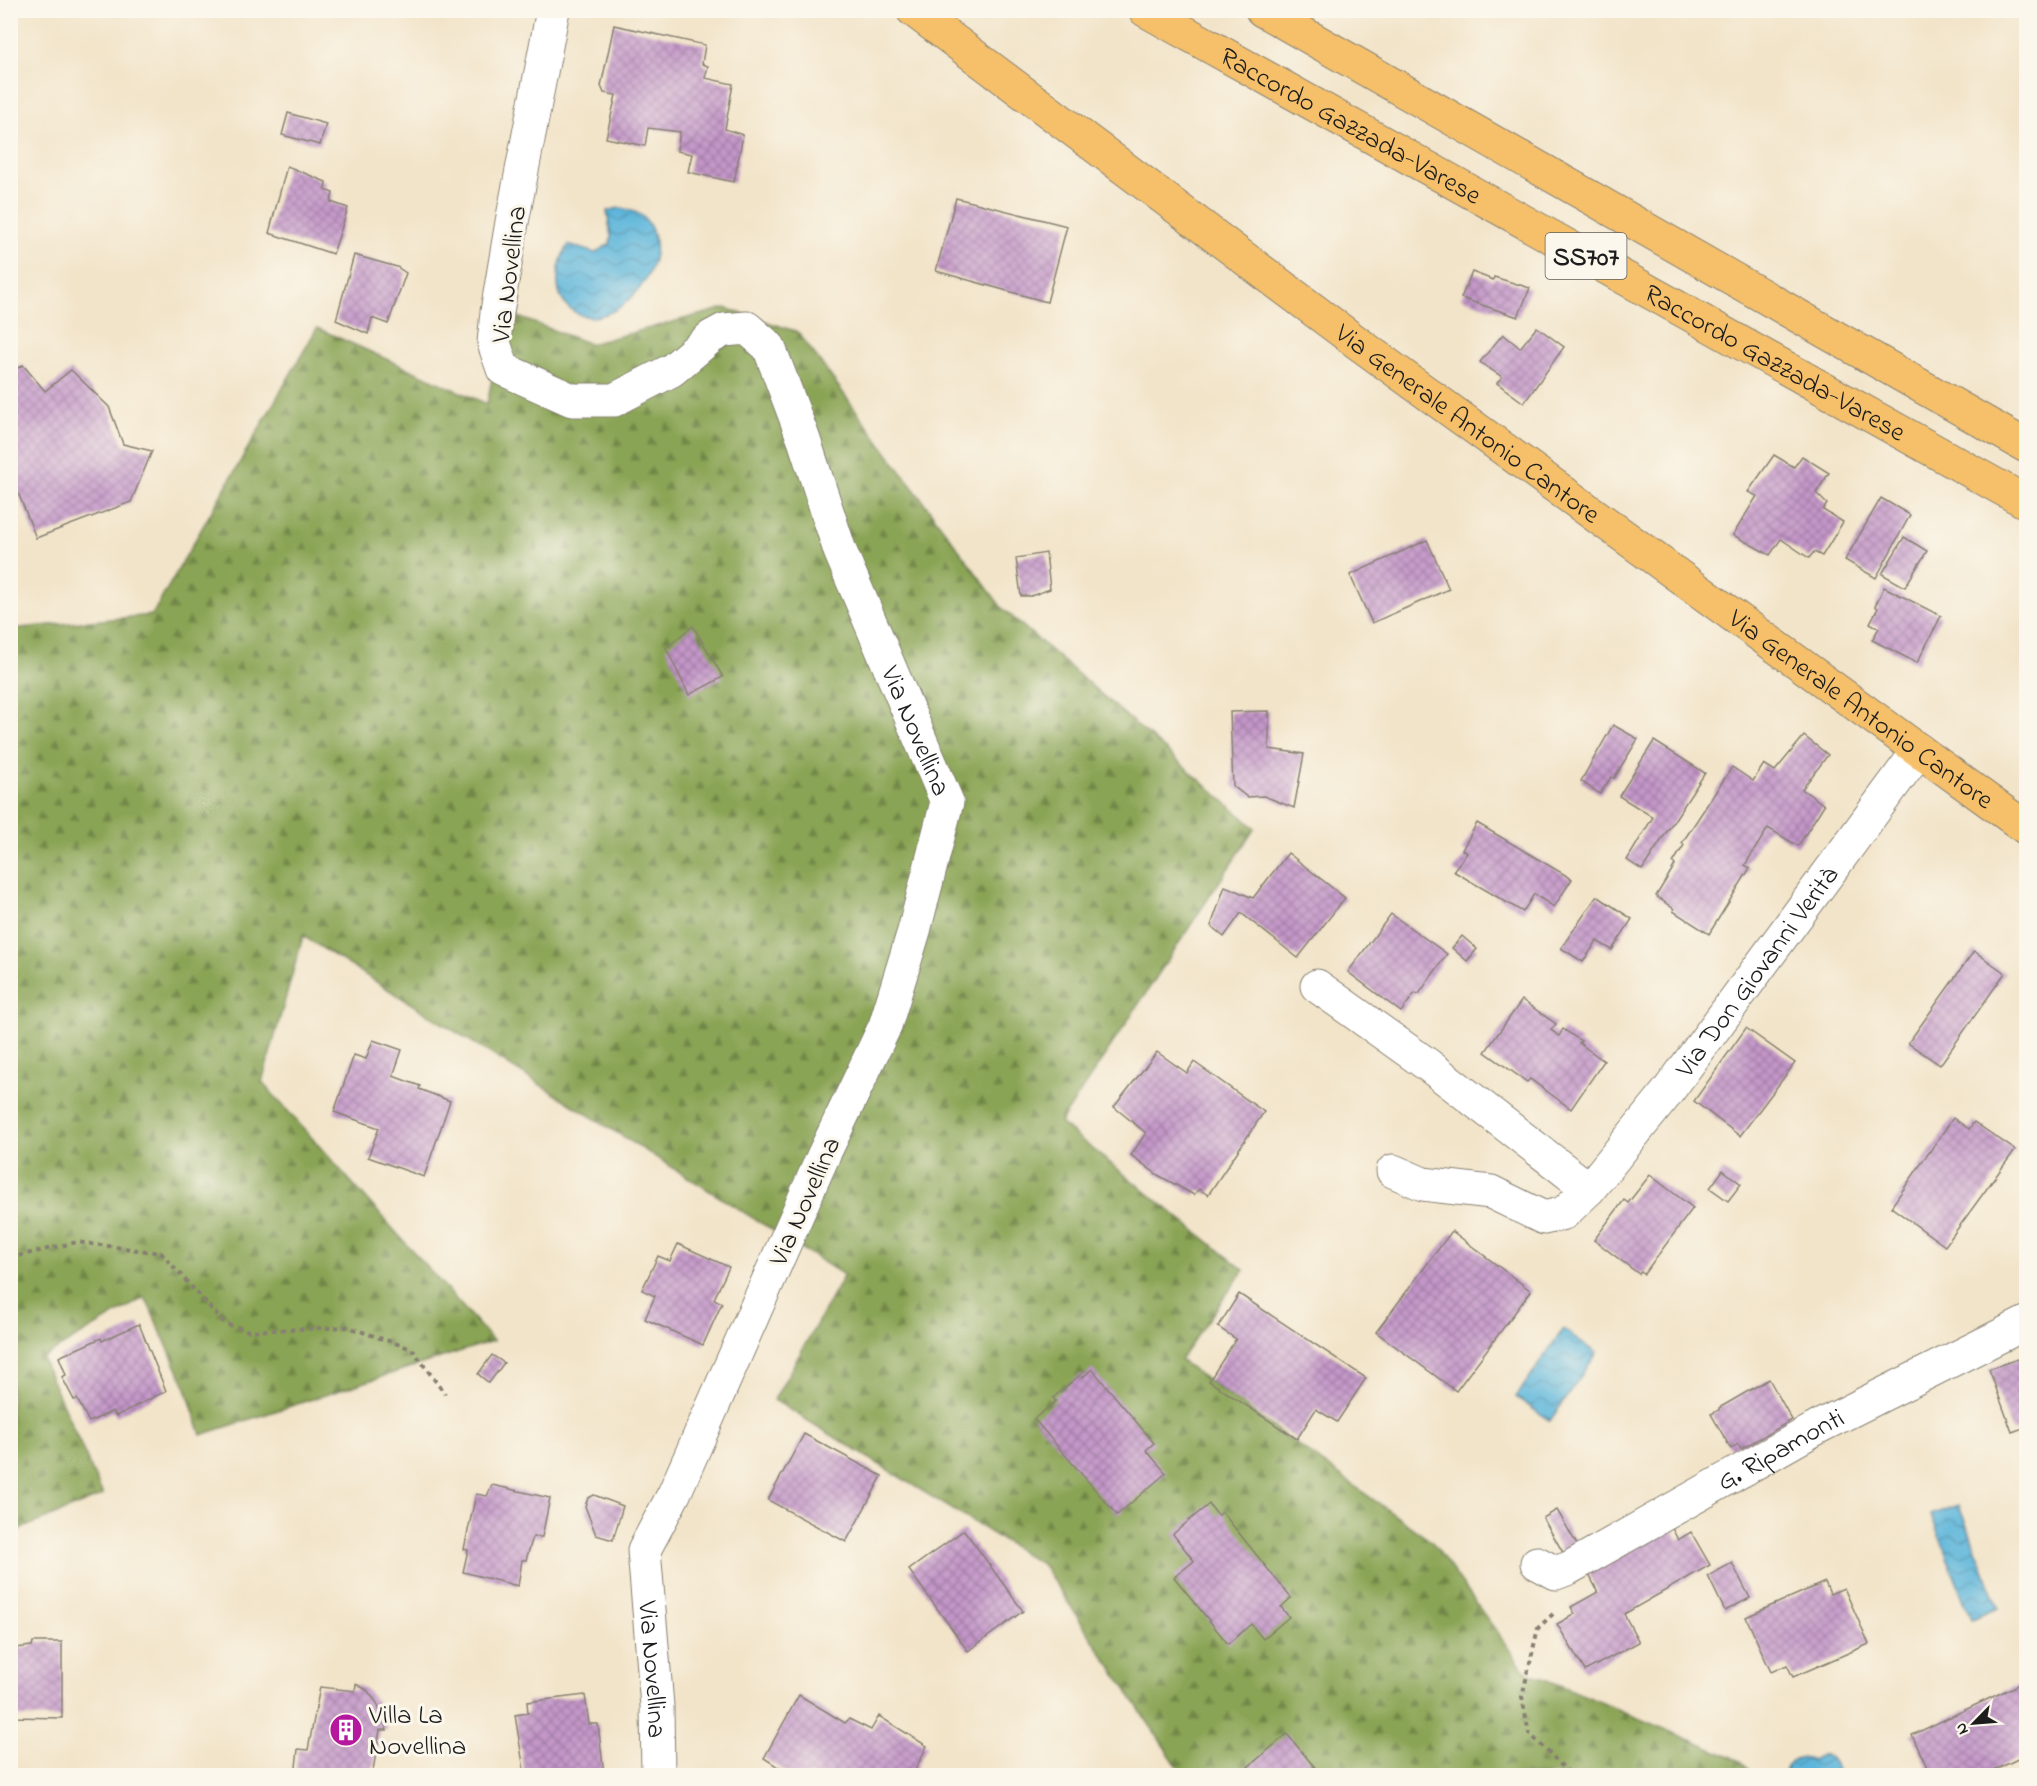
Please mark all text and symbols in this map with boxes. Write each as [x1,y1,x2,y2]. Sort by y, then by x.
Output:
street label: Raccordo Gazzada-Varese [1212,38,1489,216]
street label: Via Novellina [483,204,538,346]
road number: SS707 [1546,233,1626,279]
street label: Raccordo Gazzada-Varese [1636,275,1913,453]
street label: Via Generale Antonio Cantore [1325,315,1608,535]
street label: Via Generale Antonio Cantore [1718,600,2001,821]
street label: Via Novellina [869,660,959,803]
street label: Via Don Giovanni Verità [1667,859,1849,1088]
street label: Via Novellina [760,1131,852,1274]
street label: G. Ripamonti [1711,1400,1852,1502]
street label: Via Novellina [626,1598,674,1739]
north arrow [1944,1693,2004,1753]
place label: Villa La Novellina [368,1697,466,1767]
building icon: Villa La Novellina [328,1712,364,1748]
text: N [1949,1718,1975,1738]

